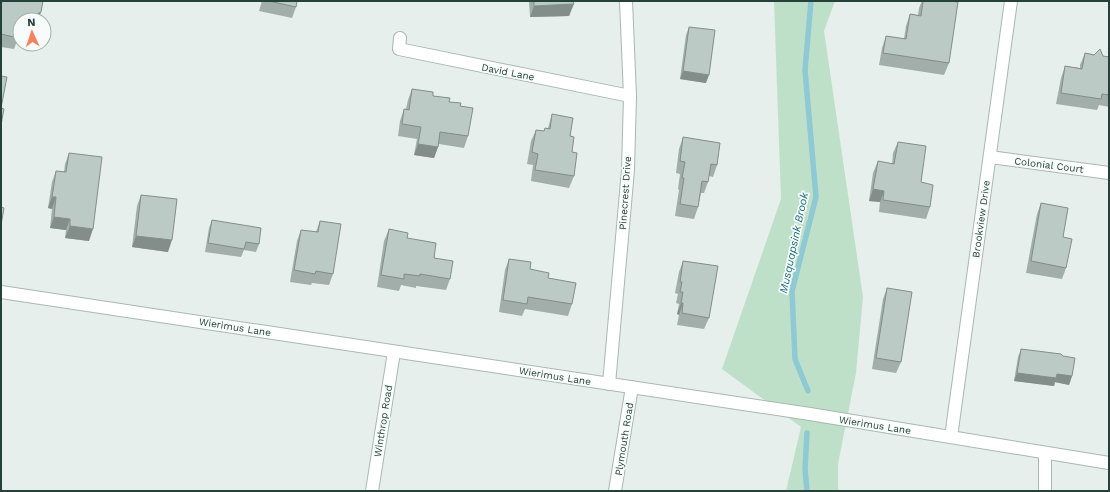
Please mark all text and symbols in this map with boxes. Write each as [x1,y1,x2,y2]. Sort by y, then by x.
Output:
north arrow [12,12,52,52]
text: N [27,16,36,29]
street label: David Lane [481,61,536,83]
street label: Colonial Court [1014,155,1085,175]
street label: Pinecrest Drive [617,156,633,230]
street label: Brookview Drive [970,179,992,258]
water label: Musquapsink Brook [777,190,811,295]
street label: Wierimus Lane [198,316,272,338]
street label: Wierimus Lane [518,365,592,387]
street label: Winthrop Road [372,384,394,458]
street label: Plymouth Road [613,402,635,476]
street label: Wierimus Lane [838,414,912,436]

